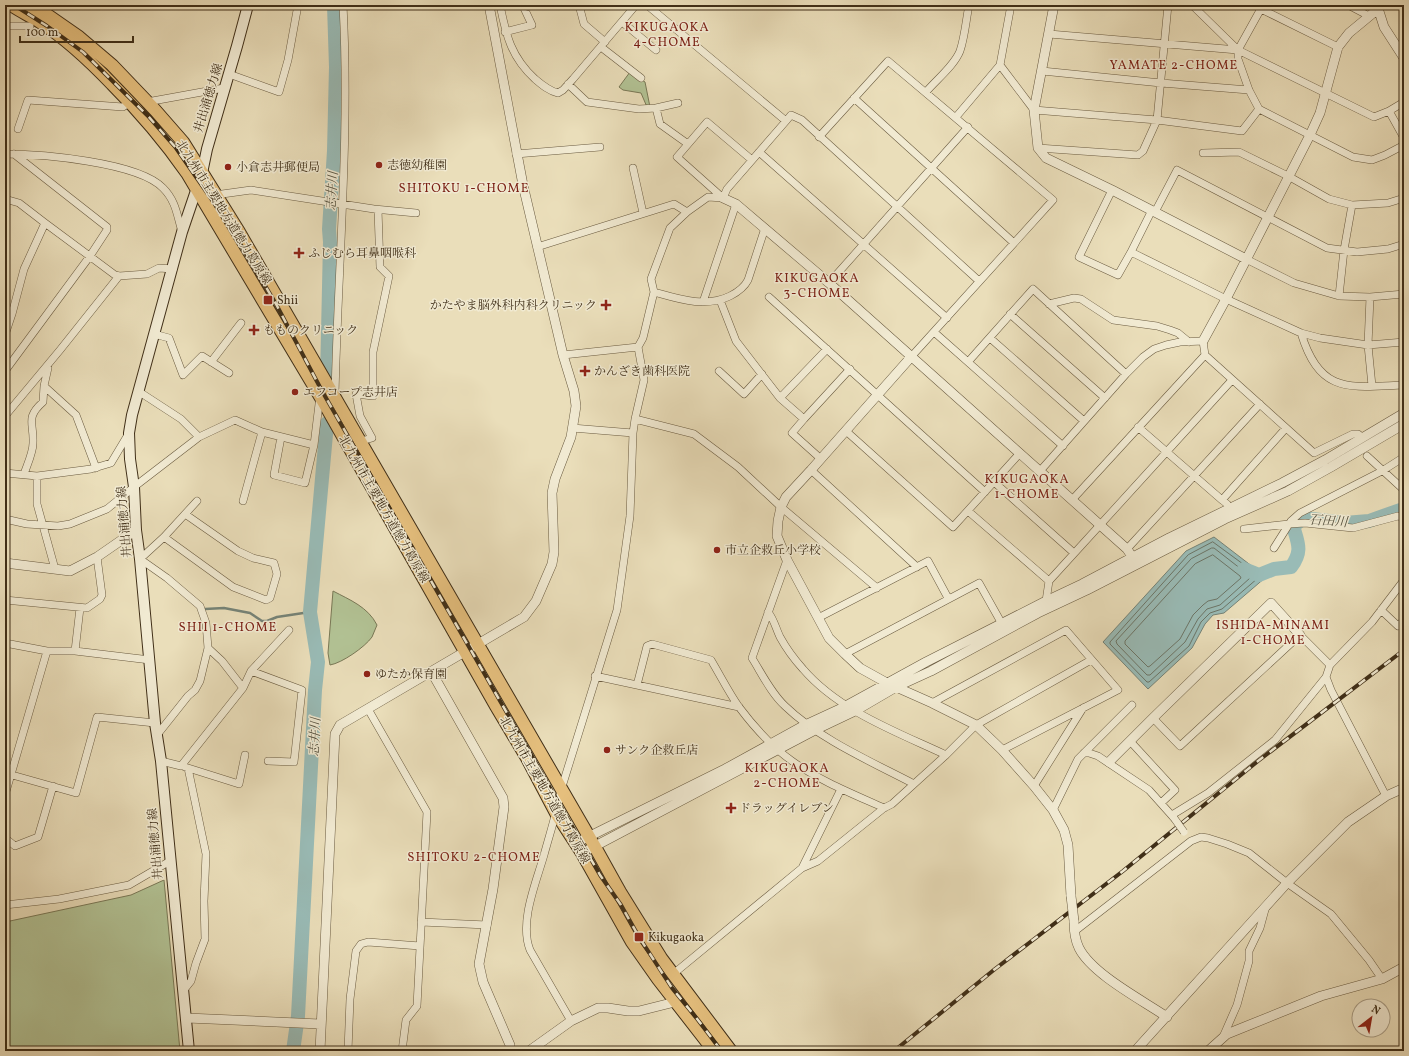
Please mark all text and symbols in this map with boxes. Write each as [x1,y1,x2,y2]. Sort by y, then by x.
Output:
scale bar [20,18,133,44]
district label: KIKUGAOKA 4-CHOME [624,19,710,52]
text: 100 m [26,25,59,41]
district label: YAMATE 2-CHOME [1110,57,1238,75]
street label: 井出浦徳力線 [191,62,227,135]
street label: 北九州市主要地方道徳力葛原線 [172,137,274,288]
place label: 志徳幼稚園 [387,158,447,174]
place label: 小倉志井郵便局 [236,160,320,176]
marker: 志徳幼稚園 [374,160,384,170]
marker: 小倉志井郵便局 [223,162,233,172]
water label: 志井川 [323,169,343,211]
district label: SHITOKU 1-CHOME [398,180,530,198]
place label: ふじむら耳鼻咽喉科 [308,246,416,262]
marker: ふじむら耳鼻咽喉科 [293,247,305,259]
district label: KIKUGAOKA 3-CHOME [774,270,860,303]
place label: Shii [277,293,298,309]
marker: Shii [262,294,274,306]
place label: かたやま脳外科内科クリニック [430,298,597,314]
marker: かたやま脳外科内科クリニック [600,299,612,311]
place label: もものクリニック [263,323,358,339]
marker: もものクリニック [248,324,260,336]
place label: かんざき歯科医院 [594,364,690,380]
marker: かんざき歯科医院 [579,365,591,377]
place label: エフコープ志井店 [303,385,398,401]
marker: エフコープ志井店 [290,387,300,397]
street label: 北九州市主要地方道徳力葛原線 [334,433,432,586]
district label: KIKUGAOKA 1-CHOME [984,471,1070,504]
street label: 井出浦徳力線 [114,485,136,558]
water label: 石田川 [1308,512,1350,532]
place label: 市立企救丘小学校 [725,543,821,559]
marker: 市立企救丘小学校 [712,545,722,555]
district label: ISHIDA-MINAMI 1-CHOME [1216,617,1330,650]
district label: SHII 1-CHOME [179,619,277,637]
place label: ゆたか保育園 [375,667,447,683]
marker: ゆたか保育園 [362,669,372,679]
street label: 北九州市主要地方道徳力葛原線 [495,714,593,867]
water label: 志井川 [306,715,326,757]
place label: サンク企救丘店 [615,743,698,759]
marker: サンク企救丘店 [602,745,612,755]
district label: KIKUGAOKA 2-CHOME [744,760,830,793]
place label: ドラッグイレブン [739,801,834,817]
marker: ドラッグイレブン [726,803,736,813]
street label: 井出浦徳力線 [145,807,167,880]
district label: SHITOKU 2-CHOME [407,849,541,867]
place label: Kikugaoka [648,930,704,946]
marker: Kikugaoka [633,931,645,943]
north arrow [1351,998,1391,1038]
text: N [1368,1002,1383,1019]

